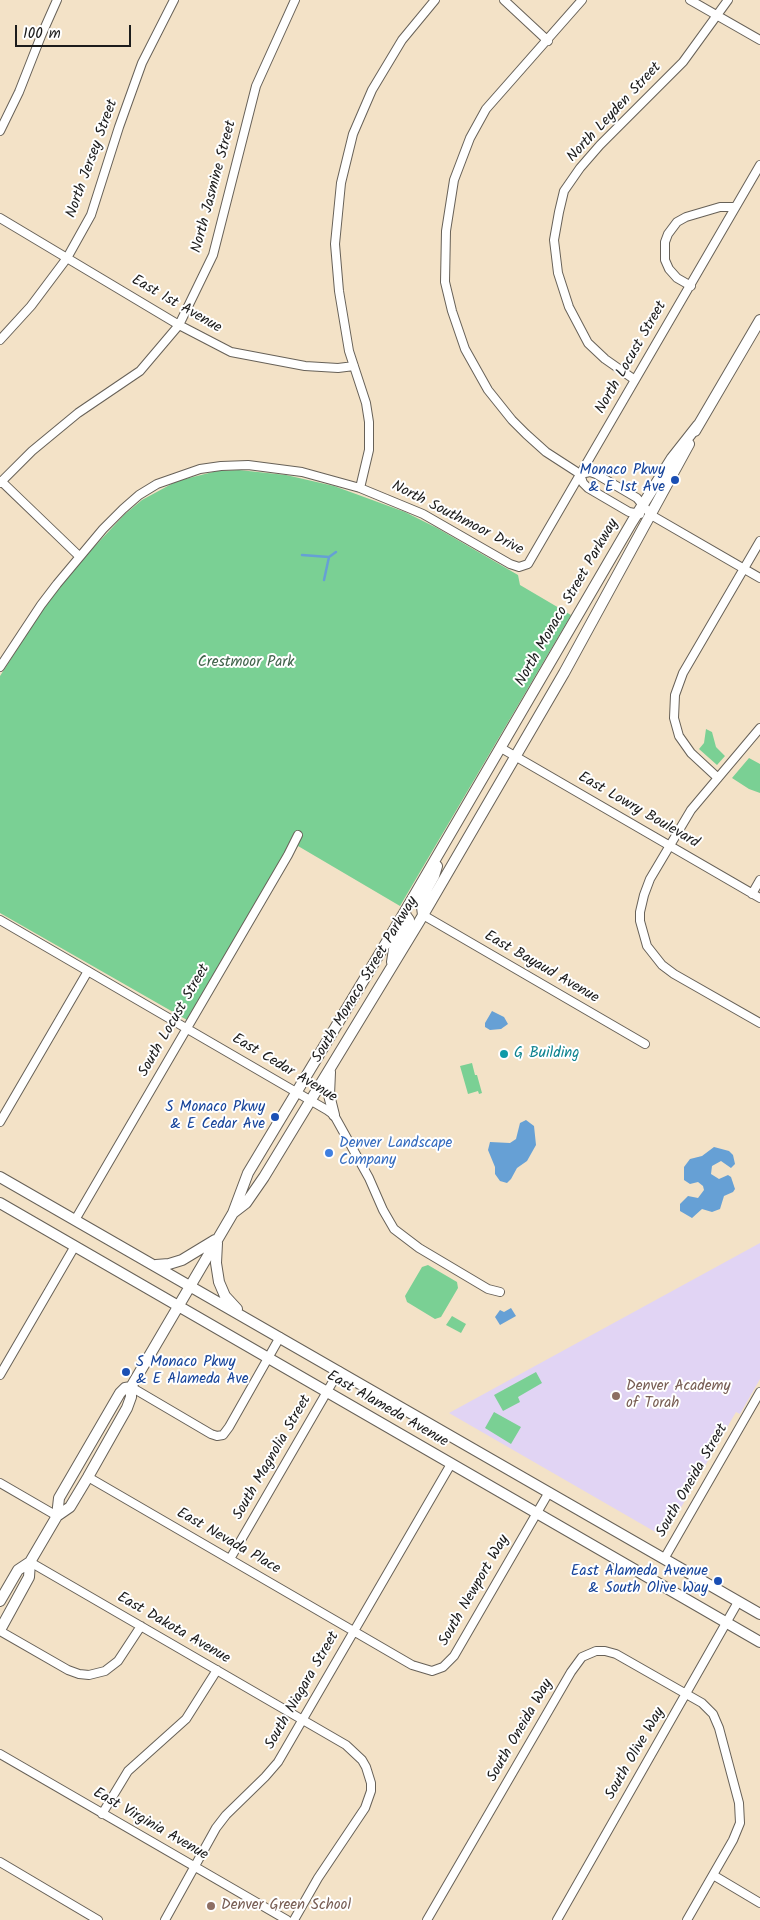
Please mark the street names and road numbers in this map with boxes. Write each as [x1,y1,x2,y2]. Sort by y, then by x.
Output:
street label: North Leyden Street [564,59,666,167]
street label: North Jersey Street [63,97,123,221]
street label: North Jasmine Street [189,119,241,255]
street label: East 1st Avenue [128,272,224,338]
street label: North Locust Street [592,299,672,417]
street label: North Southmoor Drive [388,478,526,560]
street label: North Monaco Street Parkway [513,516,623,690]
street label: East Lowry Boulevard [574,769,702,853]
street label: South Monaco Street Parkway [309,894,423,1066]
street label: East Bayaud Avenue [480,928,602,1008]
street label: South Locust Street [135,962,215,1080]
street label: East Cedar Avenue [228,1031,340,1107]
street label: East Alameda Avenue [323,1368,451,1452]
street label: South Magnolia Street [230,1392,316,1524]
street label: South Oneida Street [653,1421,733,1541]
street label: East Nevada Place [173,1505,283,1579]
street label: South Newport Way [436,1532,514,1650]
street label: East Dakota Avenue [113,1589,233,1669]
street label: South Niagara Street [262,1629,344,1753]
street label: South Oneida Way [484,1676,558,1786]
street label: South Olive Way [602,1705,670,1803]
street label: East Virginia Avenue [89,1785,211,1865]

